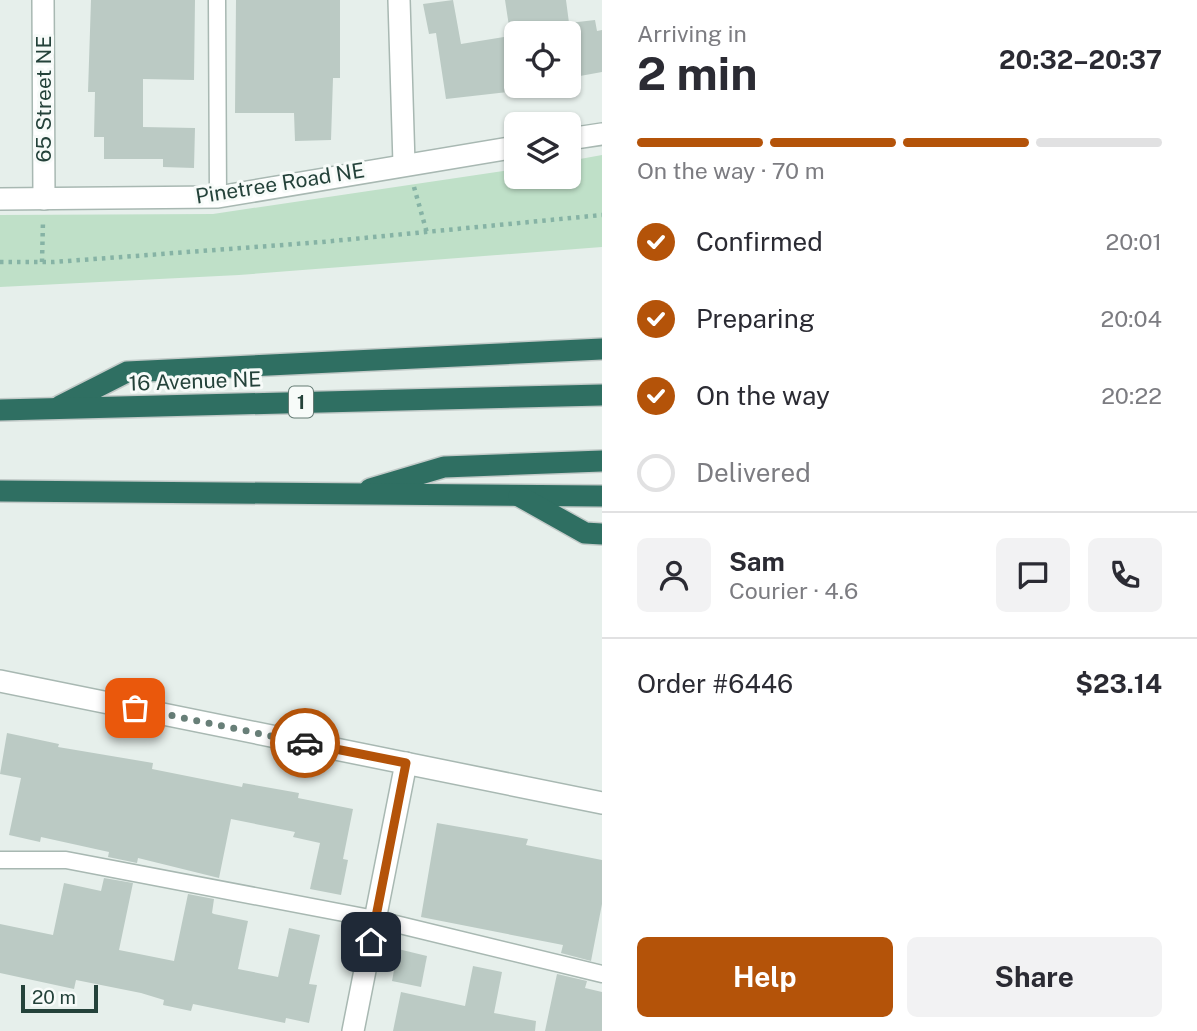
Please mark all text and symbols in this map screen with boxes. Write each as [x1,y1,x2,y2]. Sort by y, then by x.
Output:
text: Arriving in [637,20,747,47]
map controls [504,21,581,189]
button: locate [504,21,581,98]
street label: 65 Street NE [31,36,56,162]
text: 20:32–20:37 [999,44,1162,75]
text: 2 min [637,46,757,100]
button: layers [504,112,581,189]
street label: Pinetree Road NE [194,157,366,209]
text: On the way · 70 m [637,157,825,184]
icon: check [637,223,675,261]
text: Confirmed [696,226,823,257]
text: 20:01 [1106,228,1162,255]
icon: check [637,300,675,338]
text: Preparing [696,303,815,334]
text: 20:04 [1101,305,1162,332]
street label: 16 Avenue NE [128,366,262,396]
icon: check [637,377,675,415]
text: On the way [696,380,830,411]
text: 20:22 [1101,382,1162,409]
road number: 1 [289,386,313,418]
text: Delivered [696,457,811,488]
button: person [637,538,711,612]
button: chat [996,538,1070,612]
button: phone [1088,538,1162,612]
text: Sam [729,546,785,577]
text: Courier · 4.6 [729,577,858,604]
text: Order #6446 [637,668,793,699]
text: $23.14 [1075,668,1162,699]
pin [105,678,165,738]
icon: bag [116,689,154,727]
courier [270,708,340,778]
icon: car [286,724,324,762]
pin [341,912,401,972]
icon: home [352,923,390,961]
button: Help [637,937,893,1017]
button: Share [907,937,1162,1017]
scale bar [21,982,98,1014]
text: 20 m [32,986,76,1008]

